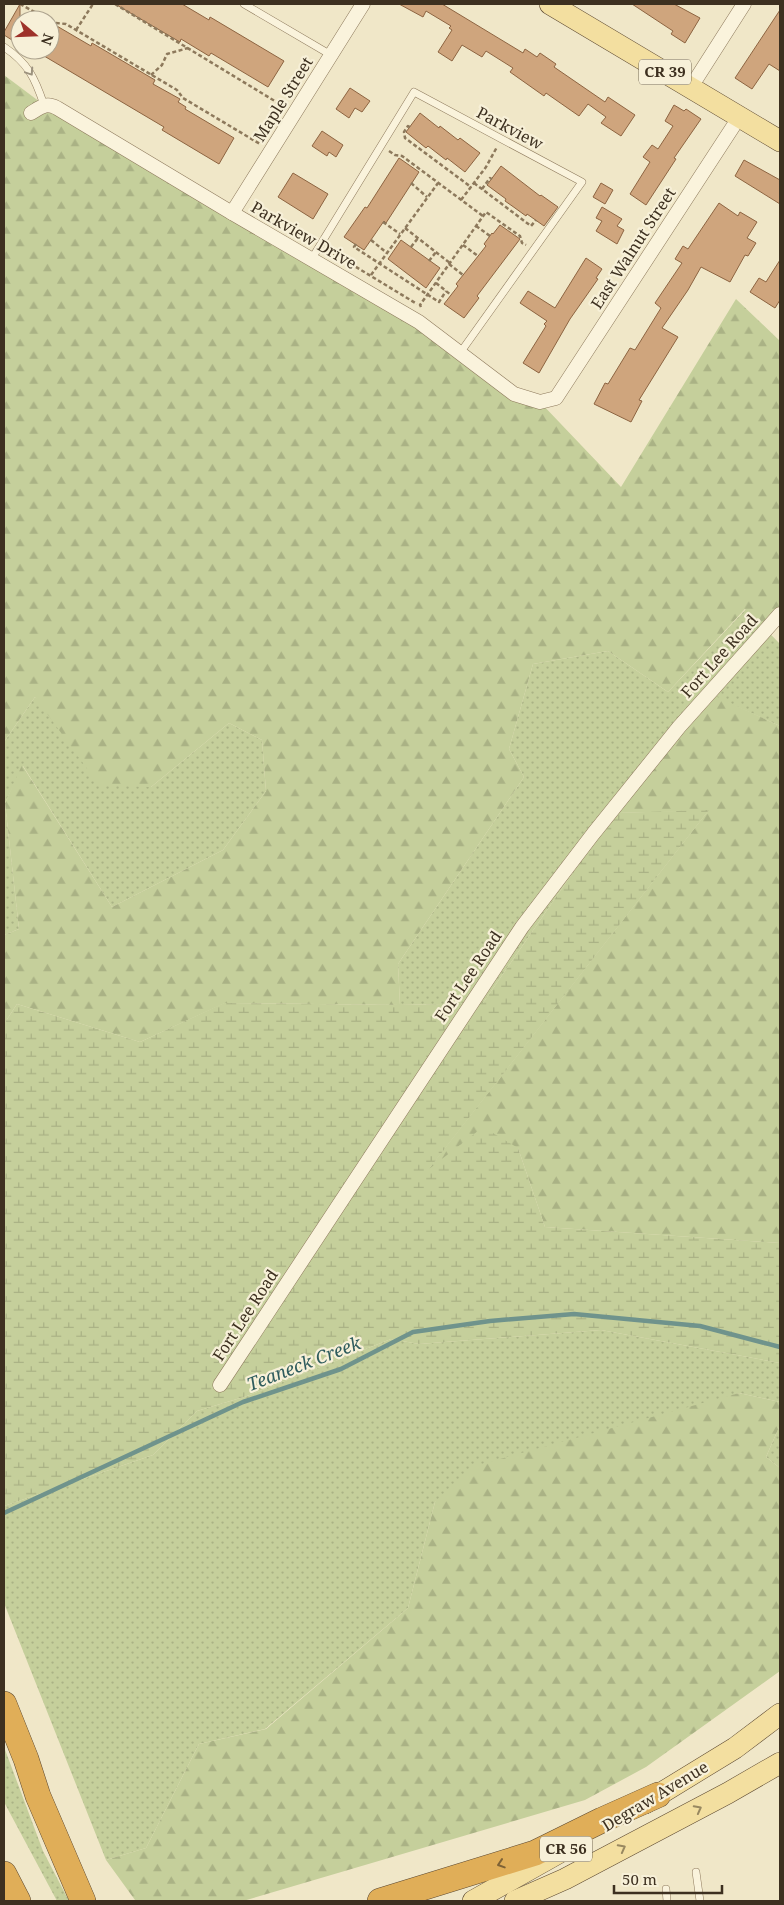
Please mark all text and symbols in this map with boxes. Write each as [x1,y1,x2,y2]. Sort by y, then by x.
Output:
north arrow [10,10,60,60]
text: N [37,31,59,48]
street label: Maple Street [248,52,318,146]
road number: CR 39 [639,60,691,84]
one-way arrow [24,66,33,75]
street label: Parkview [473,101,547,155]
street label: East Walnut Street [586,183,681,313]
street label: Parkview Drive [247,196,361,274]
street label: Fort Lee Road [676,609,762,702]
street label: Fort Lee Road [429,926,507,1026]
street label: Fort Lee Road [207,1265,283,1365]
water label: Teaneck Creek [243,1330,365,1396]
street label: Degraw Avenue [598,1756,712,1836]
one-way arrow [692,1805,701,1815]
road number: CR 56 [540,1836,592,1862]
one-way arrow [617,1845,626,1855]
one-way arrow [497,1858,506,1868]
scale bar [614,1862,722,1894]
text: 50 m [622,1869,657,1889]

